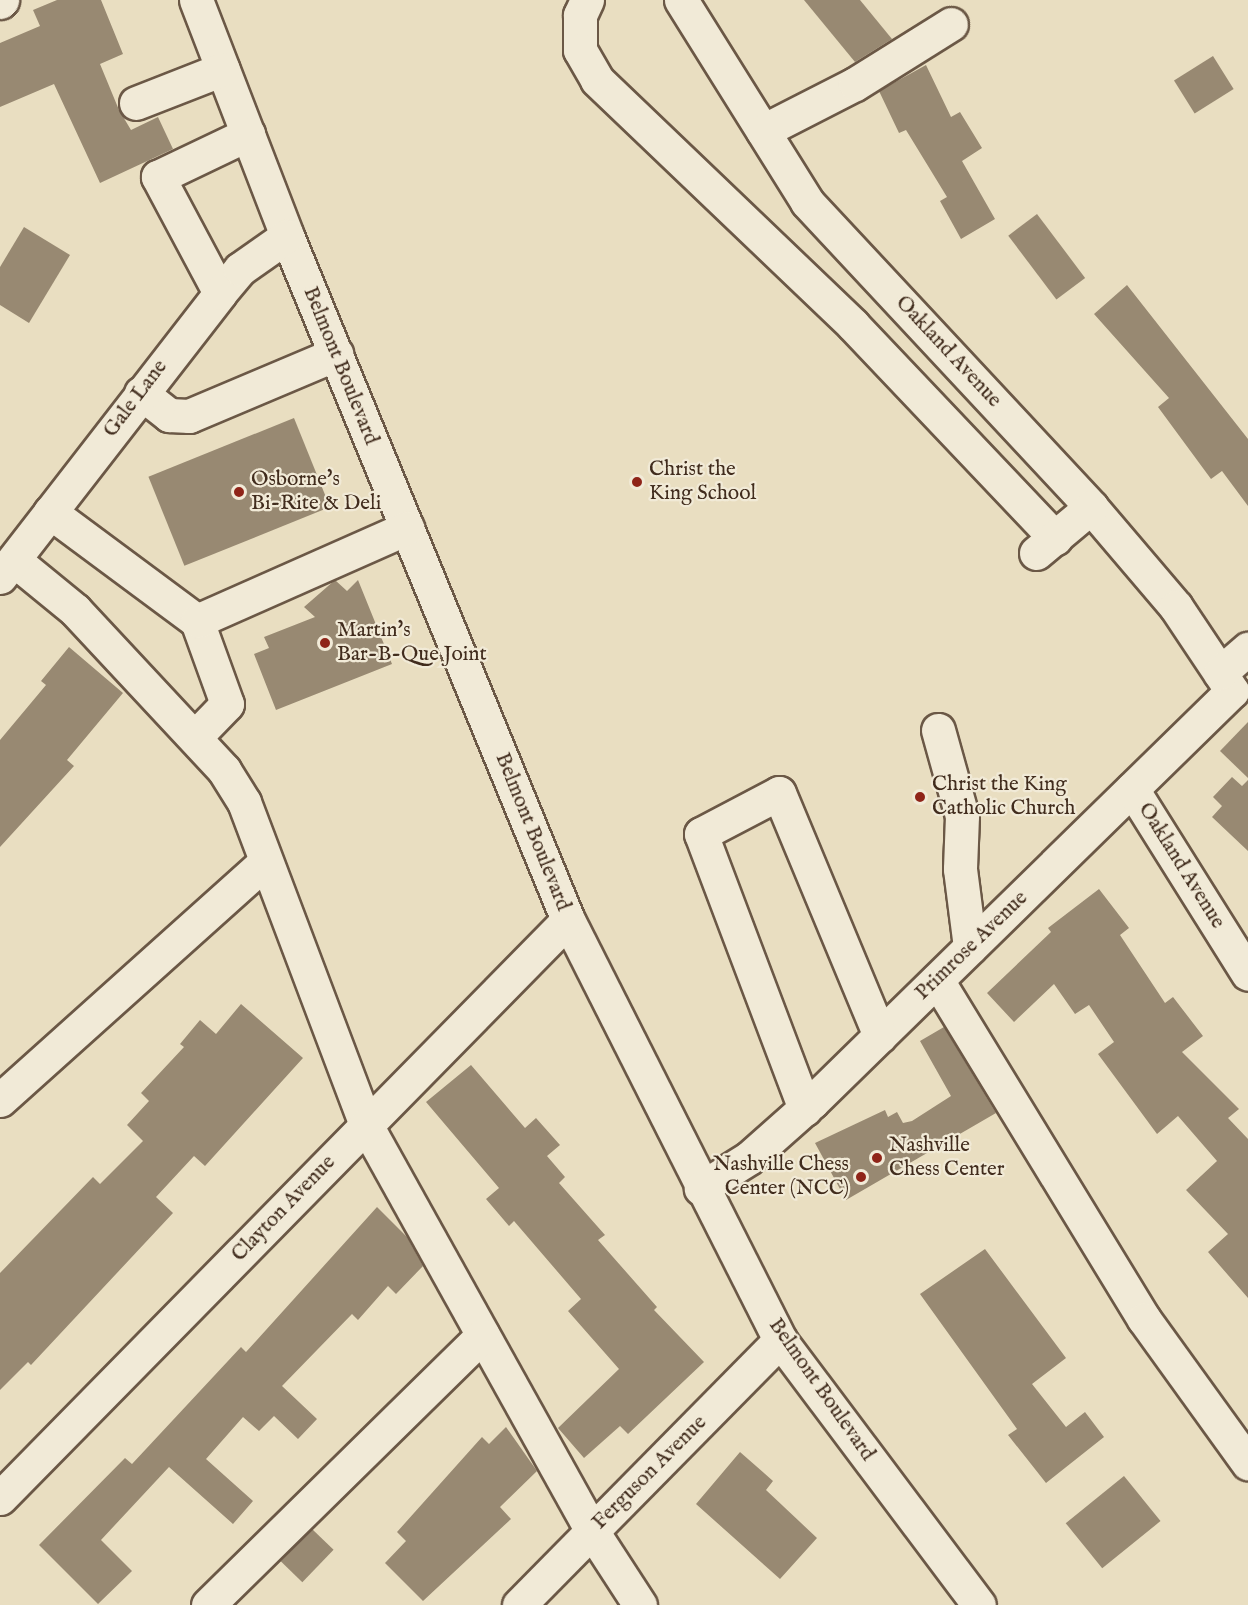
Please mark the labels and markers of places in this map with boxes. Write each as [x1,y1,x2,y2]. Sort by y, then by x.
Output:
place label: Christ the King School [649,457,756,507]
place label: Osborne's Bi-Rite & Deli [251,467,381,517]
marker: Christ the King School [630,475,644,489]
marker: Osborne's Bi-Rite & Deli [232,485,246,499]
place label: Martin's Bar-B-Que Joint [337,618,487,668]
marker: Martin's Bar-B-Que Joint [318,636,332,650]
place label: Christ the King Catholic Church [932,772,1075,822]
marker: Christ the King Catholic Church [913,790,927,804]
place label: Nashville Chess Center [889,1133,1004,1183]
marker: Nashville Chess Center [870,1151,884,1165]
place label: Nashville Chess Center (NCC) [713,1152,849,1202]
marker: Nashville Chess Center (NCC) [854,1170,868,1184]

